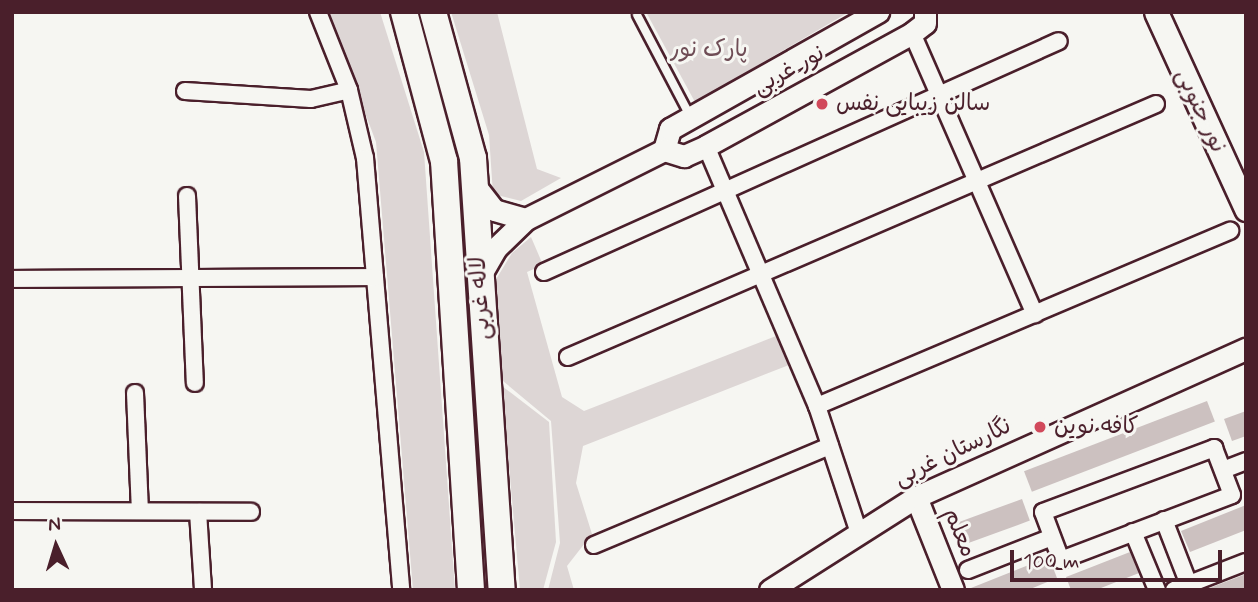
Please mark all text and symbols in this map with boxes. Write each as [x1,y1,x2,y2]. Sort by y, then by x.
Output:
park label: پارک نور [670,36,748,64]
street label: نور غربی [748,40,830,102]
street label: نور جنوبی [1169,65,1231,157]
place label: سالن زیبایی نفس [836,90,990,118]
marker: سالن زیبایی نفس [814,96,830,112]
street label: لاله غربی [465,255,497,341]
street label: نگارستان غربی [890,413,1016,493]
place label: کافه نوین [1054,413,1139,441]
marker: کافه نوین [1032,419,1048,435]
street label: معلم [937,504,981,562]
north arrow [21,511,91,581]
text: N [47,512,62,537]
scale bar [1013,536,1225,580]
text: 100 m [1023,548,1079,576]

